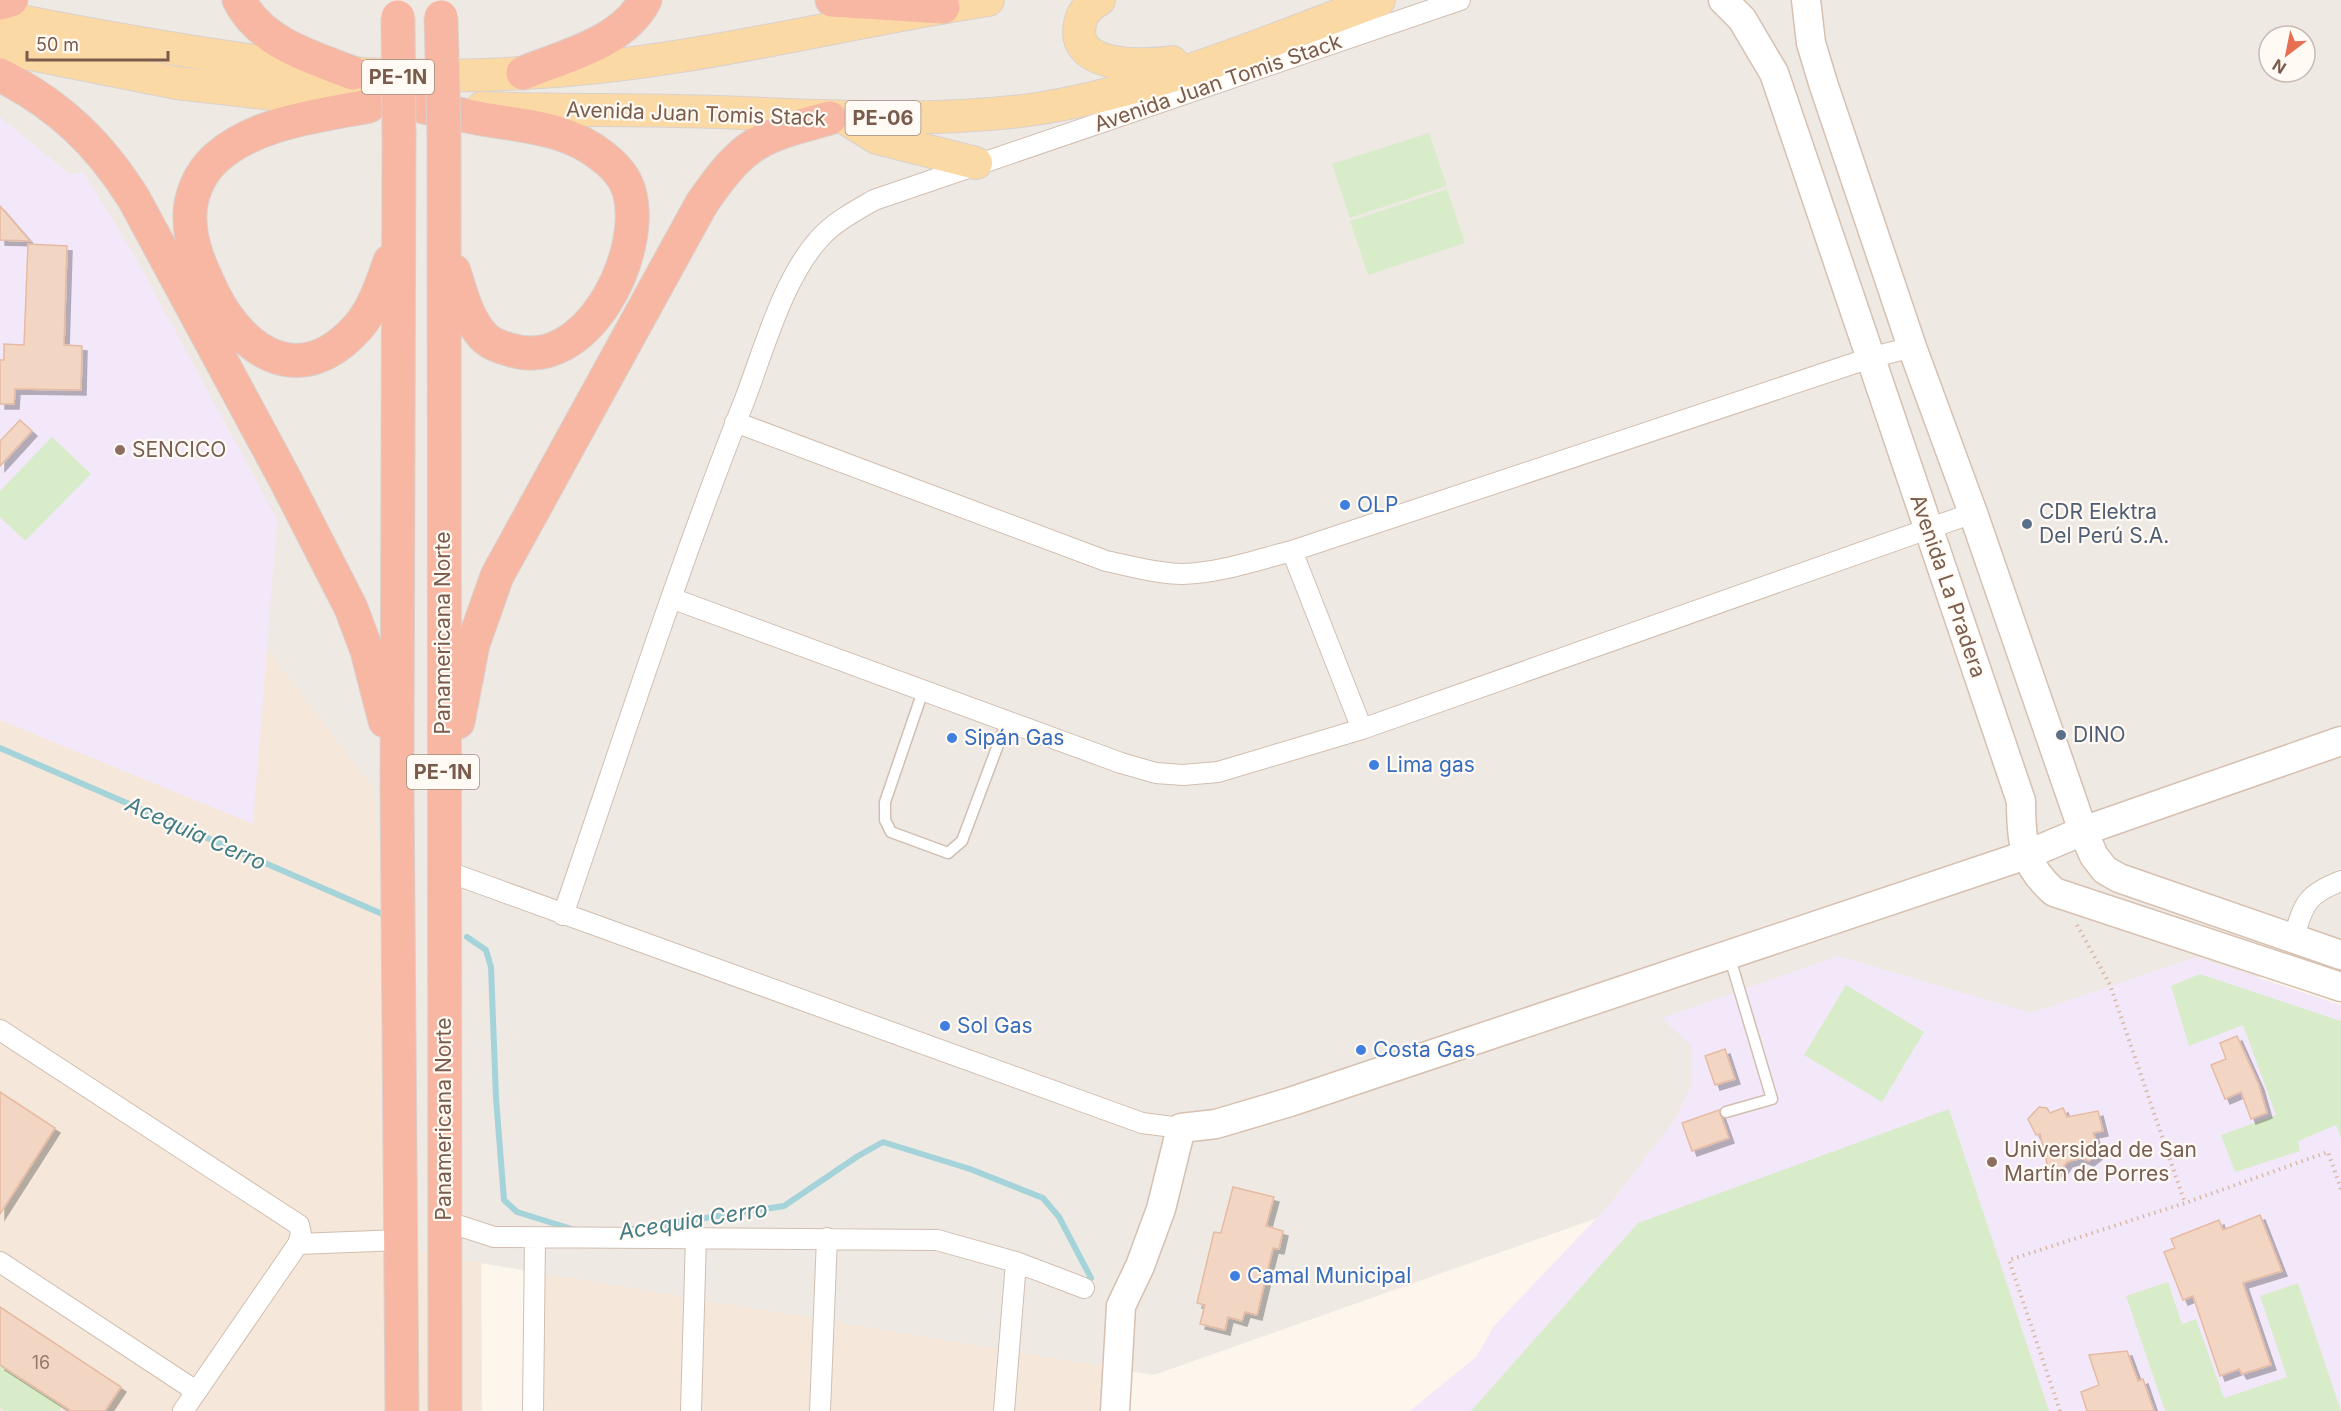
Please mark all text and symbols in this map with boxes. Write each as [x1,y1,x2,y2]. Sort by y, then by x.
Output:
scale bar [27,24,168,62]
north arrow [2257,24,2317,84]
street label: Avenida Juan Tomis Stack [1091,28,1345,137]
text: 50 m [36,34,79,55]
text: N [2269,55,2290,78]
road number: PE-1N [362,60,434,94]
street label: Avenida Juan Tomis Stack [566,96,827,131]
road number: PE-06 [846,101,920,135]
place label: SENCICO [132,437,226,462]
marker: SENCICO [113,443,127,457]
street label: Avenida La Pradera [1905,491,1992,681]
place label: OLP [1357,492,1398,517]
marker: OLP [1338,498,1352,512]
place label: CDR Elektra Del Perú S.A. [2039,499,2169,548]
marker: CDR Elektra Del Perú S.A. [2020,517,2034,531]
street label: Panamericana Norte [430,531,455,735]
place label: DINO [2073,722,2126,747]
place label: Sipán Gas [964,725,1064,750]
marker: DINO [2054,728,2068,742]
marker: Sipán Gas [945,731,959,745]
place label: Lima gas [1386,752,1475,777]
road number: PE-1N [407,755,479,789]
marker: Lima gas [1367,758,1381,772]
water label: Acequia Cerro [121,790,270,875]
place label: Sol Gas [957,1013,1033,1038]
street label: Panamericana Norte [431,1017,456,1221]
marker: Sol Gas [938,1019,952,1033]
place label: Costa Gas [1373,1037,1475,1062]
marker: Costa Gas [1354,1043,1368,1057]
place label: Universidad de San Martín de Porres [2004,1137,2197,1186]
marker: Universidad de San Martín de Porres [1985,1155,1999,1169]
water label: Acequia Cerro [616,1195,769,1245]
place label: Camal Municipal [1247,1263,1411,1288]
marker: Camal Municipal [1228,1269,1242,1283]
house number: 16 [32,1352,50,1373]

